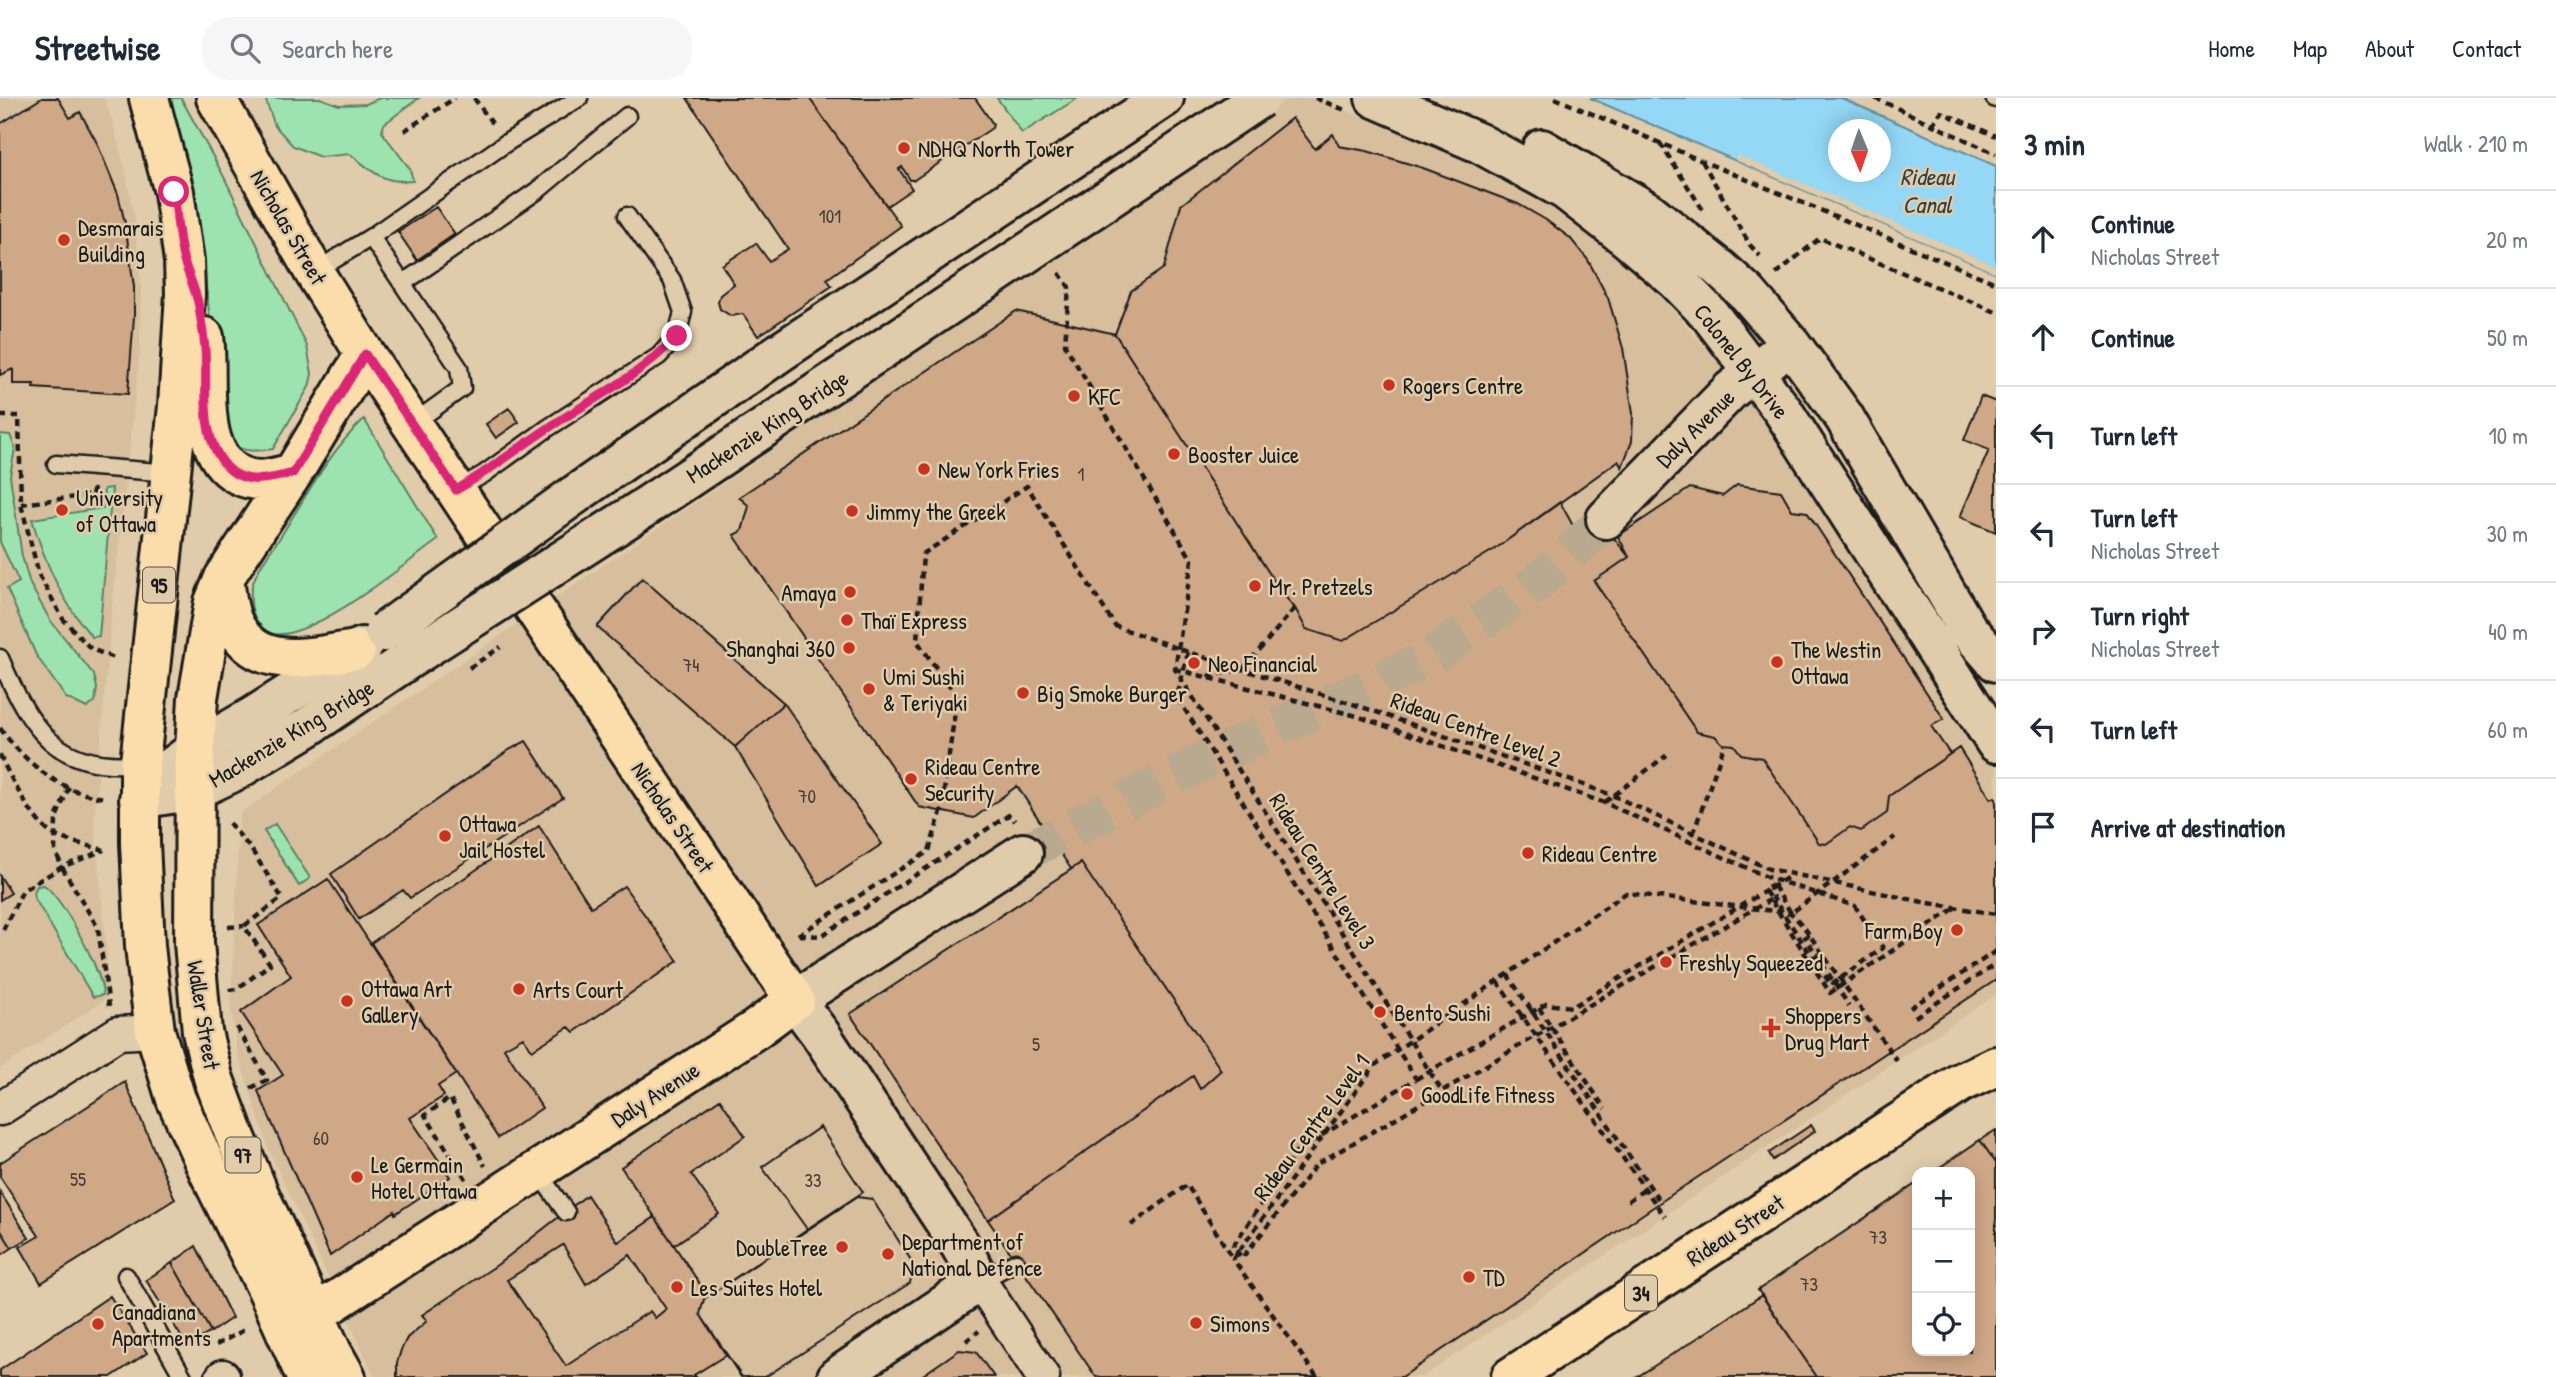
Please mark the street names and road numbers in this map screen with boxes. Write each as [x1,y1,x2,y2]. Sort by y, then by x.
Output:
street label: Nicholas Street [244,164,335,291]
street label: Colonel By Drive [1687,297,1797,425]
street label: Mackenzie King Bridge [680,362,854,490]
street label: Daly Avenue [1649,382,1741,474]
road number: 95 [143,568,175,602]
street label: Mackenzie King Bridge [203,671,379,795]
street label: Rideau Centre Level 2 [1387,684,1566,774]
street label: Nicholas Street [624,755,722,880]
street label: Rideau Centre Level 3 [1263,787,1383,955]
street label: Waller Street [180,958,228,1073]
street label: Rideau Centre Level 1 [1246,1047,1376,1207]
street label: Daly Avenue [605,1054,705,1134]
road number: 97 [226,1138,260,1172]
street label: Rideau Street [1680,1186,1791,1273]
road number: 34 [1625,1276,1657,1310]

